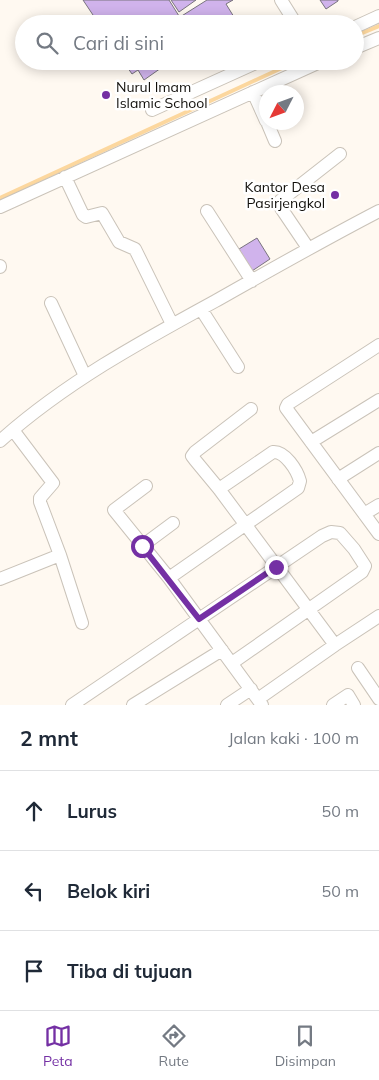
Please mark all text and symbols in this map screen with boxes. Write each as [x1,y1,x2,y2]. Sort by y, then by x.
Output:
search box [15,15,364,70]
icon: search [33,29,61,57]
text: Cari di sini [73,31,164,55]
place label: Nurul Imam Islamic School [116,78,208,112]
north arrow [259,85,304,130]
marker: Nurul Imam Islamic School [100,89,112,101]
place label: Kantor Desa Pasirjengkol [245,178,325,212]
marker: Kantor Desa Pasirjengkol [329,189,341,201]
route start [131,535,154,558]
route end [265,556,288,579]
text: 2 mnt [20,725,78,751]
text: Jalan kaki · 100 m [228,728,359,748]
icon: ahead [20,797,48,825]
text: Lurus [67,799,117,823]
text: 50 m [322,801,359,821]
icon: left [20,877,48,905]
text: Belok kiri [67,879,150,903]
text: 50 m [322,881,359,901]
icon: arrive [20,957,48,985]
text: Tiba di tujuan [67,959,192,983]
tab: Peta [43,1022,73,1070]
tab: Rute [159,1022,189,1070]
tab: Disimpan [275,1022,336,1070]

